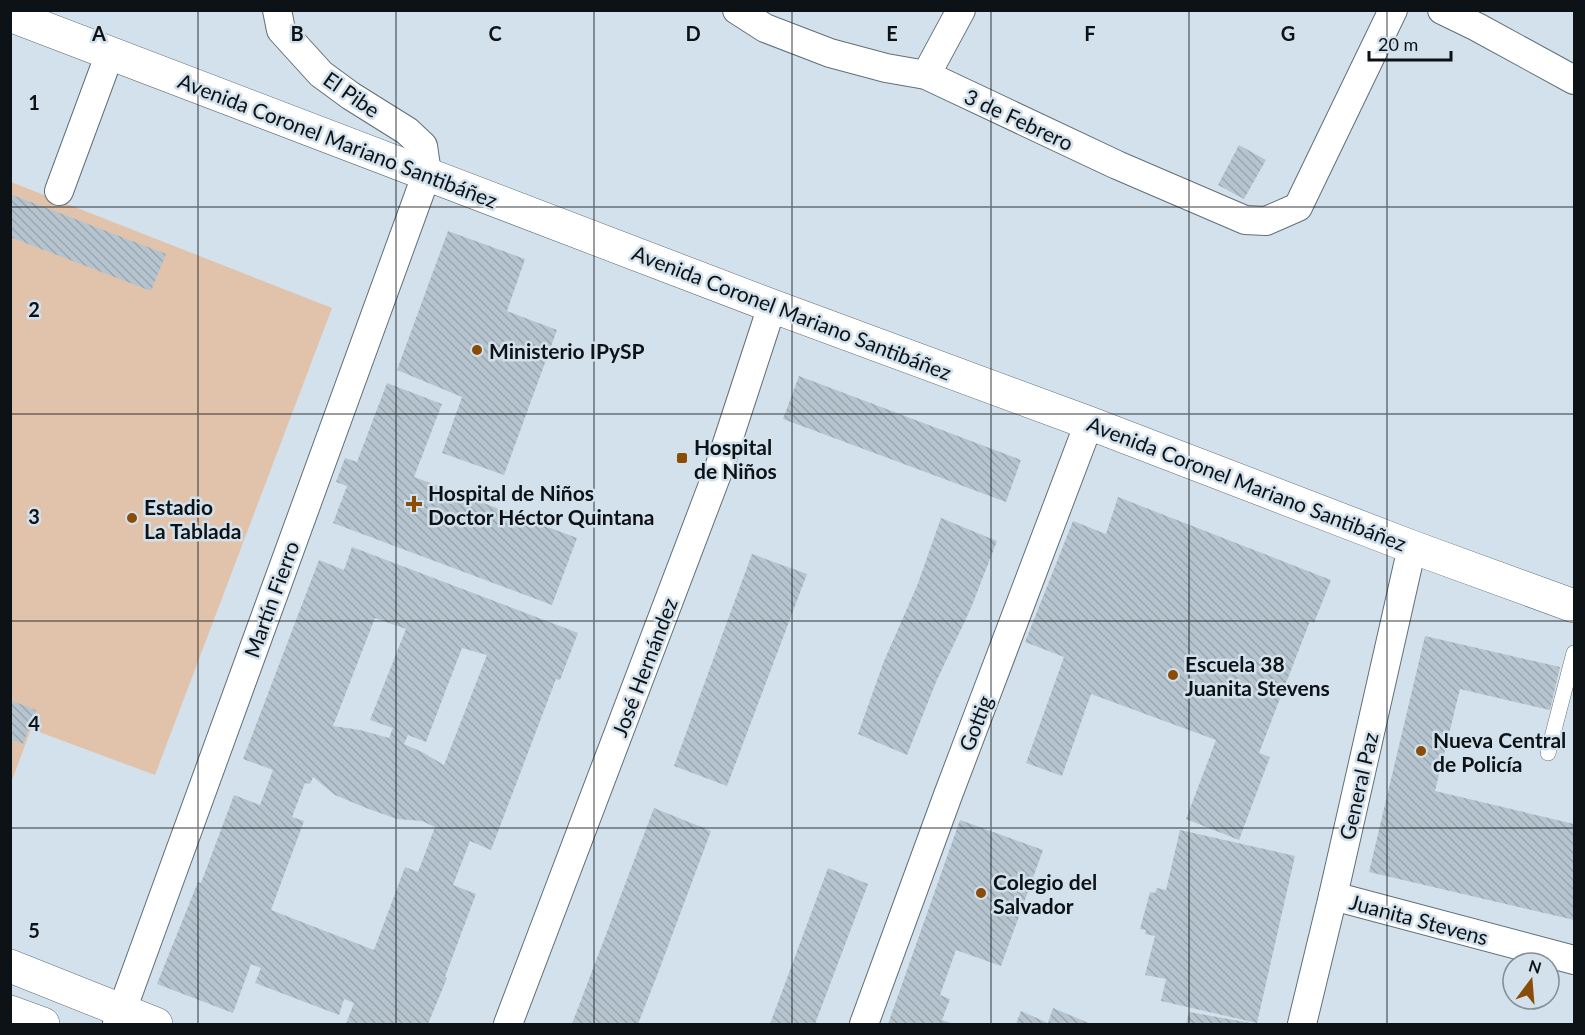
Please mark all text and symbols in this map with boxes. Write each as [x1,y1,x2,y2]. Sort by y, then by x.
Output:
text: A [91,21,106,45]
text: B [290,21,304,45]
text: C [488,21,502,45]
text: D [685,21,701,45]
text: E [886,21,898,45]
text: F [1084,21,1096,45]
text: G [1281,21,1295,45]
scale bar [1369,24,1452,62]
text: 20 m [1378,33,1418,55]
street label: El Pibe [319,66,385,122]
street label: Avenida Coronel Mariano Santibáñez [175,67,501,213]
street label: 3 de Febrero [961,83,1077,155]
text: 1 [28,90,40,114]
street label: Avenida Coronel Mariano Santibáñez [629,239,955,385]
text: 2 [28,297,40,321]
place label: Ministerio IPySP [489,338,644,363]
marker: Ministerio IPySP [470,343,484,357]
street label: Avenida Coronel Mariano Santibáñez [1084,410,1410,556]
place label: Hospital de Niños [694,434,777,483]
marker: Hospital de Niños [675,451,689,465]
place label: Hospital de Niños Doctor Héctor Quintana [428,480,654,529]
place label: Estadio La Tablada [144,494,241,543]
marker: Hospital de Niños Doctor Héctor Quintana [405,495,423,513]
text: 3 [28,504,40,528]
marker: Estadio La Tablada [125,511,139,525]
street label: Martín Fierro [238,537,304,661]
street label: José Hernández [606,594,682,740]
place label: Escuela 38 Juanita Stevens [1185,651,1330,700]
marker: Escuela 38 Juanita Stevens [1166,668,1180,682]
street label: Gottig [953,692,997,754]
text: 4 [28,711,40,735]
place label: Nueva Central de Policía [1433,727,1566,776]
street label: General Paz [1333,730,1383,842]
marker: Nueva Central de Policía [1414,744,1428,758]
place label: Colegio del Salvador [993,869,1097,918]
marker: Colegio del Salvador [974,886,988,900]
street label: Juanita Stevens [1347,888,1491,950]
text: 5 [28,918,40,942]
north arrow [1501,951,1561,1011]
text: N [1527,955,1544,977]

